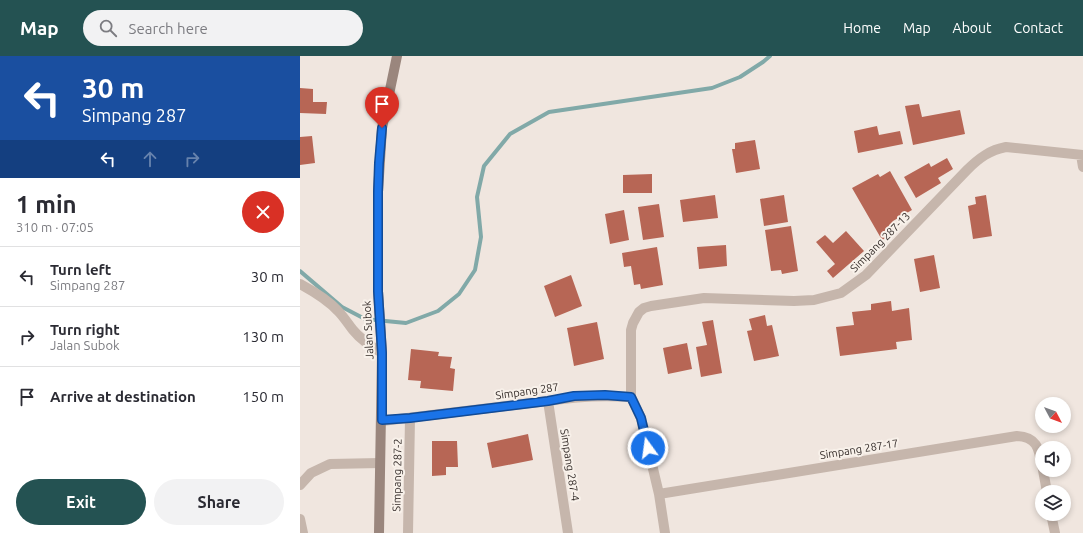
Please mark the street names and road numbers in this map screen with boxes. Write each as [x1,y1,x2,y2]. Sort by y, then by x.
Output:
street label: Simpang 287-13 [848,210,912,274]
street label: Jalan Subok [360,300,376,360]
street label: Simpang 287 [495,381,559,401]
street label: Simpang 287-4 [558,428,582,502]
street label: Simpang 287-17 [819,437,899,461]
street label: Simpang 287-2 [390,438,404,512]

